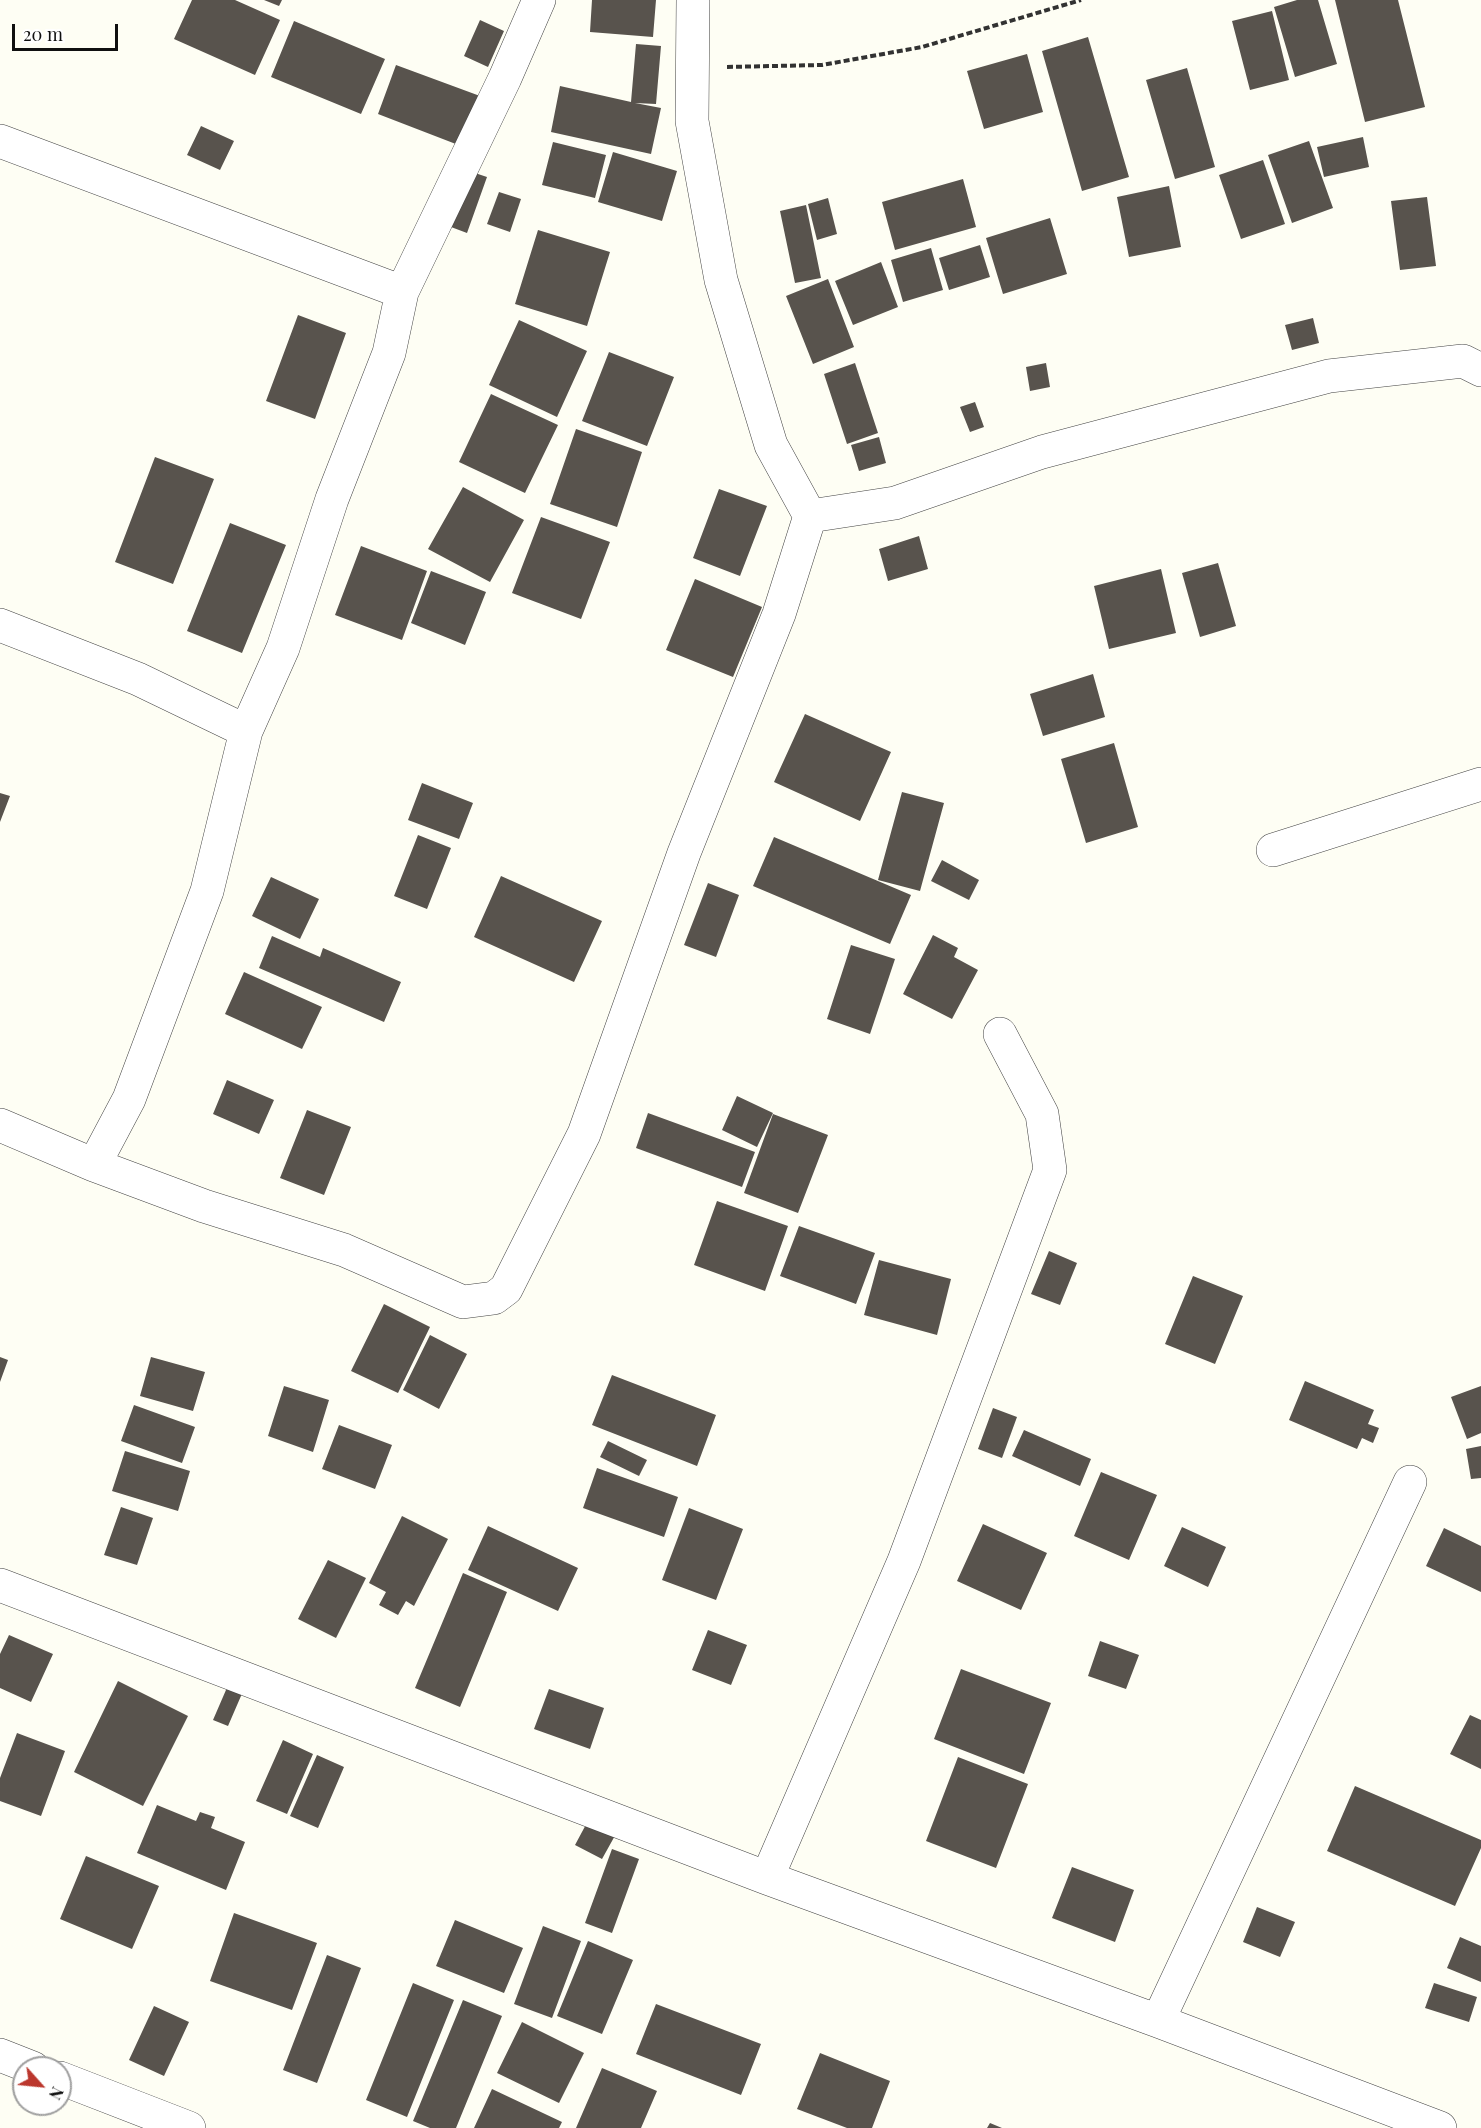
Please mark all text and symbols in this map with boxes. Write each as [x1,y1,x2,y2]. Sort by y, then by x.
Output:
scale bar [15,12,122,50]
text: 20 m [23,22,63,46]
north arrow [12,2056,72,2116]
text: N [45,2084,69,2103]

